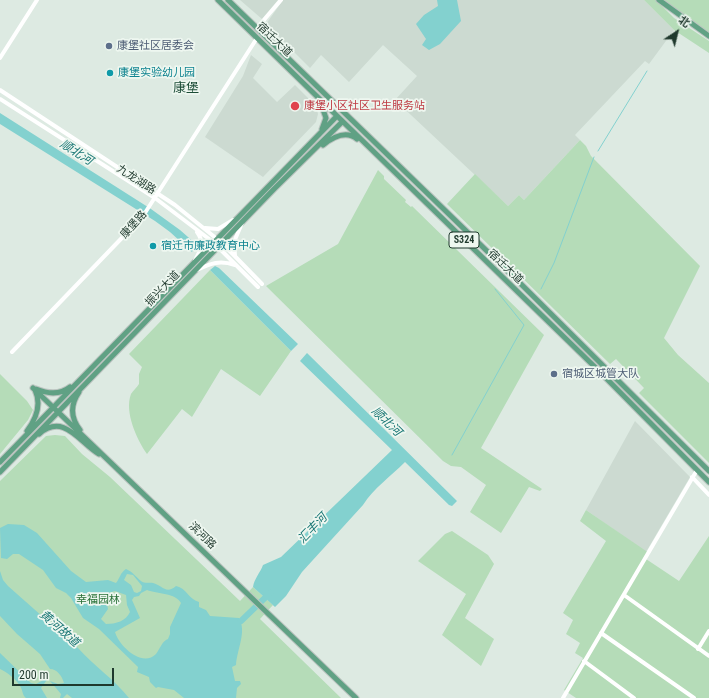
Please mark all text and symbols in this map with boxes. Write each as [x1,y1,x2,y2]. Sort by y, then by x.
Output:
north arrow [657,12,697,52]
text: 北 [676,13,692,30]
street label: 宿迁大道 [254,20,294,60]
place label: 康堡社区居委会 [117,39,194,53]
marker: 康堡社区居委会 [104,41,114,51]
place label: 康堡实验幼儿园 [118,66,195,80]
marker: 康堡实验幼儿园 [105,68,115,78]
district label: 康堡 [173,81,199,97]
place label: 康堡小区社区卫生服务站 [304,99,425,113]
marker: 康堡小区社区卫生服务站 [289,100,301,112]
water label: 顺北河 [57,137,95,169]
street label: 九龙湖路 [114,162,158,198]
street label: 康堡路 [118,208,150,242]
road number: S324 [449,232,479,248]
place label: 宿迁市廉政教育中心 [161,239,260,253]
marker: 宿迁市廉政教育中心 [148,241,158,251]
street label: 宿迁大道 [485,247,525,287]
street label: 振兴大道 [143,269,183,309]
place label: 宿城区城管大队 [562,367,639,381]
marker: 宿城区城管大队 [549,369,559,379]
water label: 顺北河 [368,404,404,440]
water label: 汇丰河 [295,511,331,547]
street label: 滨河路 [186,520,218,552]
park label: 幸福园林 [76,593,120,607]
water label: 黄河故道 [36,608,82,650]
scale bar [14,660,116,686]
text: 200 m [19,668,49,682]

